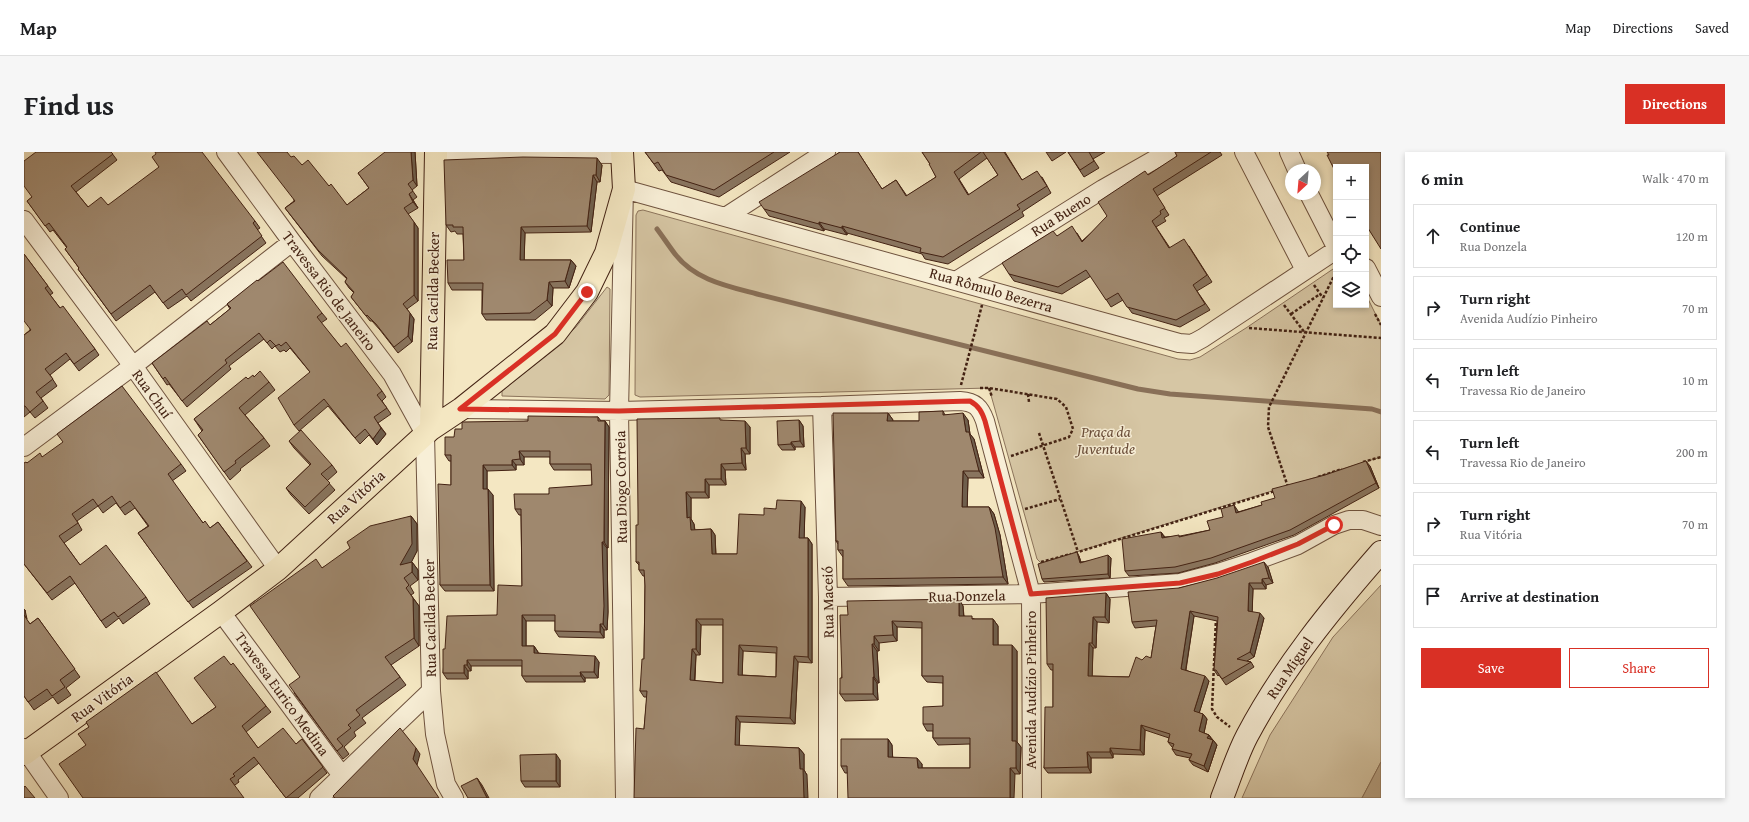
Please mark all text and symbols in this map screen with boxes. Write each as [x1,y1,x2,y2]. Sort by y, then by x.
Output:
text: Map [20,14,57,42]
text: Map [1565,18,1591,38]
text: Directions [1613,18,1673,38]
text: Saved [1695,18,1729,38]
text: Find us [24,84,114,125]
button: Directions [1625,84,1725,124]
north arrow [1285,164,1321,200]
map controls [1333,164,1369,308]
button: + [1333,164,1369,200]
text: 6 min [1421,166,1463,191]
text: Walk · 470 m [1642,169,1709,188]
street label: Rua Bueno [1027,188,1095,241]
button: − [1333,200,1369,236]
text: Continue [1460,216,1521,237]
icon: ahead [1422,225,1444,247]
street label: Travessa Rio de Janeiro [277,226,382,355]
text: 120 m [1676,227,1708,246]
street label: Rua Cacilda Becker [421,232,444,350]
button: locate [1333,236,1369,272]
text: Rua Donzela [1460,237,1527,256]
street label: Rua Rômulo Bezerra [927,262,1055,317]
button: layers [1333,272,1369,308]
route end [578,283,596,301]
text: Turn right [1460,288,1531,309]
icon: right [1422,297,1444,319]
text: 70 m [1682,299,1708,318]
text: Avenida Audízio Pinheiro [1460,309,1598,328]
text: Turn left [1460,360,1519,381]
street label: Rua Chuí [127,365,178,423]
icon: left [1422,369,1444,391]
text: 10 m [1682,371,1708,390]
text: Travessa Rio de Janeiro [1460,381,1586,400]
park label: Praça da Juventude [1074,421,1135,459]
street label: Rua Diogo Correia [609,430,632,544]
text: Turn left [1460,432,1519,453]
icon: left [1422,441,1444,463]
text: 200 m [1676,443,1708,462]
text: Travessa Rio de Janeiro [1460,453,1586,472]
street label: Rua Vitória [322,465,389,528]
text: Turn right [1460,504,1531,525]
icon: right [1422,513,1444,535]
text: 70 m [1682,515,1708,534]
route start [1325,516,1343,534]
text: Rua Vitória [1460,525,1522,544]
street label: Rua Cacilda Becker [418,559,441,677]
street label: Rua Maceió [816,565,839,638]
street label: Rua Donzela [928,584,1006,607]
icon: arrive [1422,585,1444,607]
text: Arrive at destination [1460,586,1599,607]
street label: Avenida Audízio Pinheiro [1020,610,1041,769]
street label: Travessa Eurico Medina [230,627,335,760]
street label: Rua Miguel [1261,633,1318,703]
button: Save [1421,648,1561,688]
button: Share [1569,648,1709,688]
street label: Rua Vitória [67,668,137,727]

